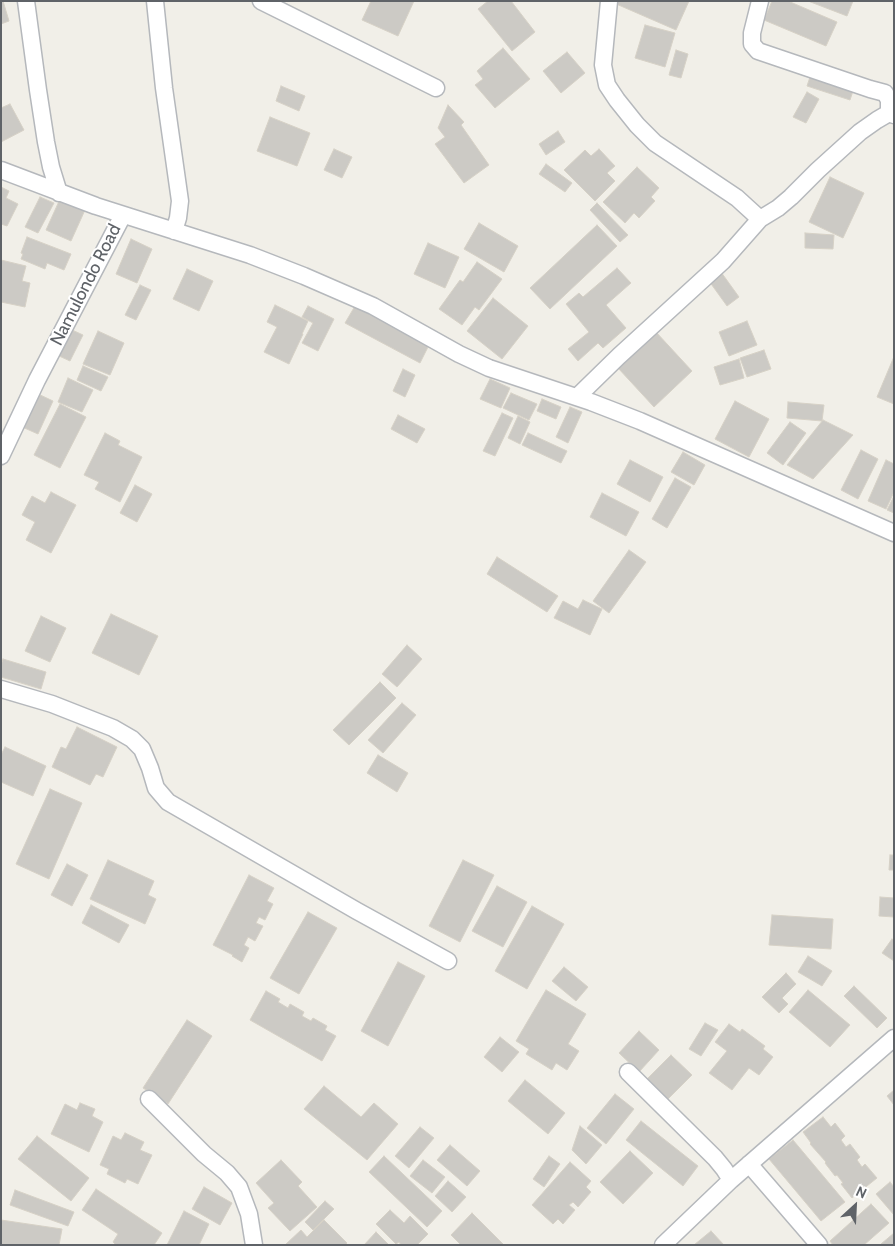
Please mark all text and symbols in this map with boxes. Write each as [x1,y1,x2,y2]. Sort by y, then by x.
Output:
street label: Namulondo Road [46,221,126,349]
north arrow [830,1181,880,1231]
text: N [853,1182,870,1203]

